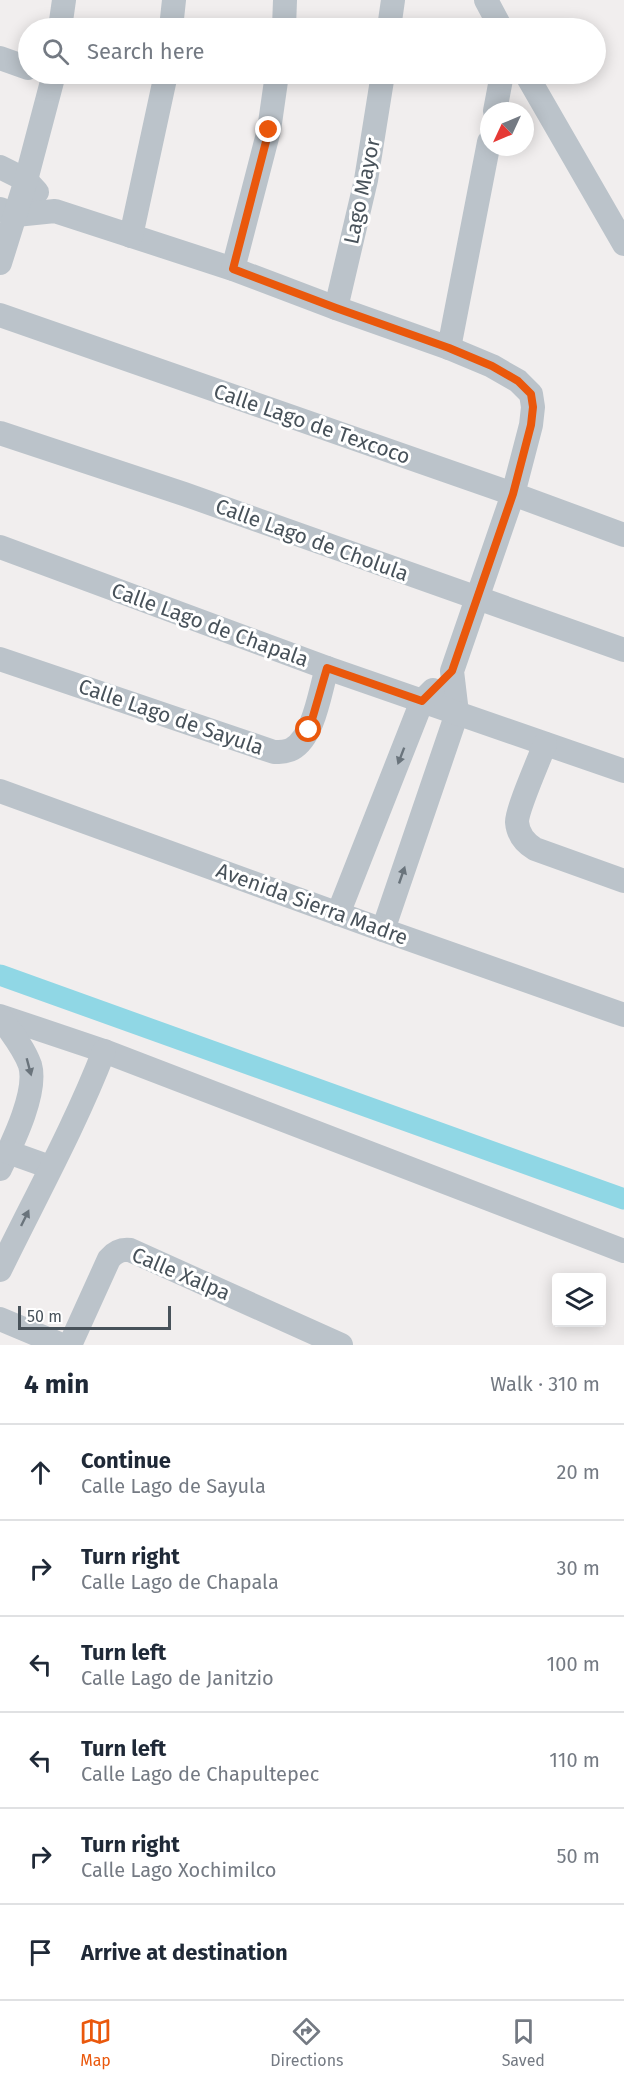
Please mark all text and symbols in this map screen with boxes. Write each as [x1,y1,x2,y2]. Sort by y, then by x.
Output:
search box [18,18,606,84]
icon: search [39,35,72,68]
text: Search here [87,38,205,65]
north arrow [480,102,534,156]
route end [255,116,281,142]
street label: Lago Mayor [338,136,386,246]
street label: Calle Lago de Texcoco [210,378,414,470]
street label: Calle Lago de Cholula [212,493,412,587]
street label: Calle Lago de Chapala [108,577,312,673]
street label: Calle Lago de Sayula [75,673,267,761]
route start [295,716,321,742]
one-way arrow [395,747,405,765]
street label: Avenida Sierra Madre [213,857,411,951]
one-way arrow [398,866,408,884]
one-way arrow [24,1058,34,1076]
one-way arrow [21,1209,30,1226]
street label: Calle Xalpa [128,1242,234,1306]
map controls [552,1273,606,1327]
button: layers [552,1273,606,1327]
scale bar [18,1303,171,1330]
text: 50 m [27,1307,62,1326]
text: 4 min [24,1369,89,1400]
text: Walk · 310 m [490,1372,600,1396]
text: Continue [81,1447,171,1474]
icon: ahead [24,1456,57,1489]
text: 20 m [557,1460,600,1484]
text: Calle Lago de Sayula [81,1474,266,1498]
text: Turn right [81,1543,180,1570]
icon: right [24,1552,57,1585]
text: 30 m [556,1556,600,1580]
text: Calle Lago de Chapala [81,1570,279,1594]
text: Turn left [81,1639,166,1666]
icon: left [24,1648,57,1681]
text: 100 m [547,1652,600,1676]
text: Calle Lago de Janitzio [81,1666,274,1690]
text: Turn left [81,1735,166,1762]
icon: left [24,1744,57,1777]
text: 110 m [549,1748,600,1772]
text: Calle Lago de Chapultepec [81,1762,319,1786]
text: Turn right [81,1831,180,1858]
icon: right [24,1840,57,1873]
text: 50 m [556,1844,600,1868]
text: Calle Lago Xochimilco [81,1858,277,1882]
icon: arrive [24,1936,57,1969]
text: Arrive at destination [81,1939,288,1966]
tab: Map [79,2015,112,2070]
tab: Directions [270,2015,344,2070]
tab: Saved [502,2015,545,2070]

